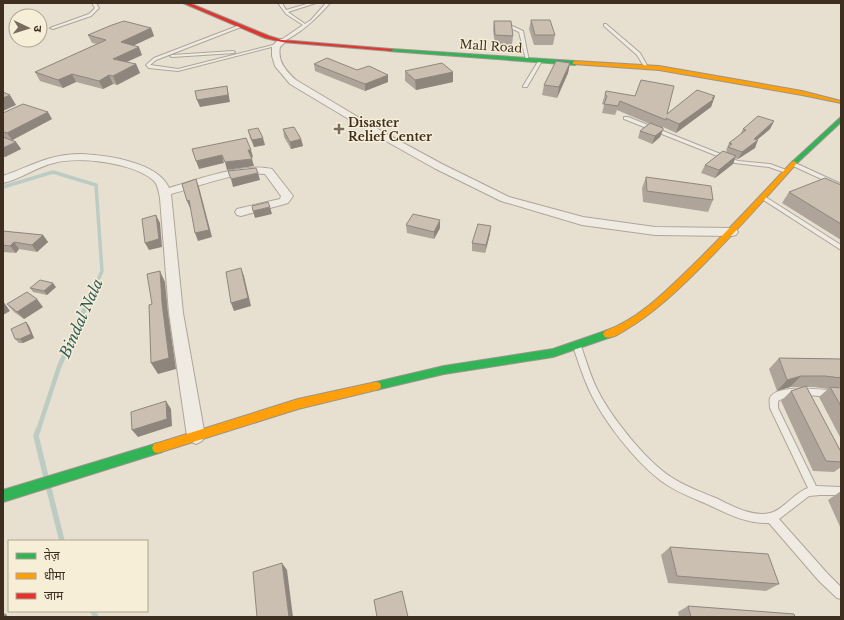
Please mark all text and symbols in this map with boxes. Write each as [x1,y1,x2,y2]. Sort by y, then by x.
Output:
north arrow [8,8,48,48]
text: उ [31,25,45,33]
street label: Mall Road [459,36,523,56]
place label: Disaster Relief Center [348,115,432,144]
marker: Disaster Relief Center [333,123,345,135]
water label: Bindal Nala [55,275,107,361]
legend [8,540,148,612]
text: तेज़ [44,548,61,563]
text: धीमा [44,568,66,583]
text: जाम [44,588,64,603]

